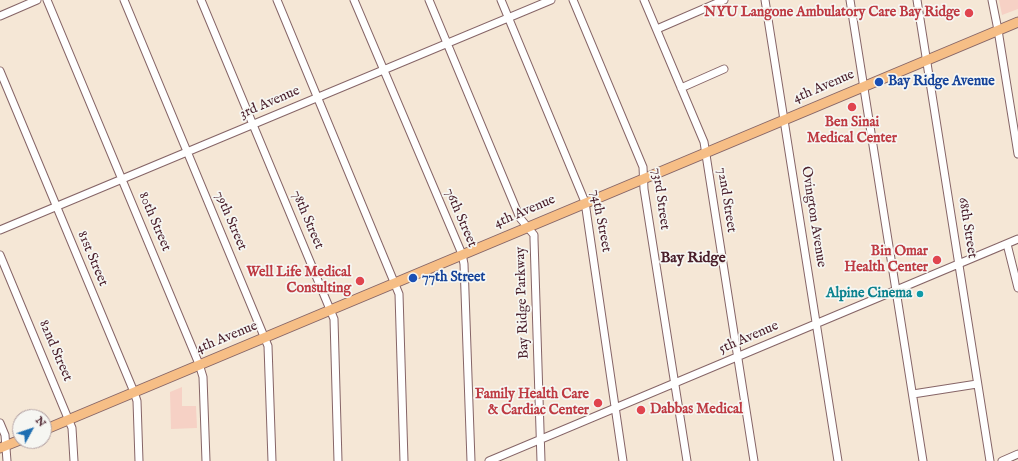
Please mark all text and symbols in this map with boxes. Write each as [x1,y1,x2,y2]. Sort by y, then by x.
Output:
place label: NYU Langone Ambulatory Care Bay Ridge [704,5,960,21]
marker: NYU Langone Ambulatory Care Bay Ridge [963,7,975,19]
street label: 4th Avenue [791,67,857,107]
place label: Bay Ridge Avenue [888,74,995,90]
marker: Bay Ridge Avenue [873,76,885,88]
street label: 3rd Avenue [237,83,303,123]
marker: Ben Sinai Medical Center [846,101,858,113]
place label: Ben Sinai Medical Center [807,115,897,148]
street label: Ovington Avenue [797,165,829,269]
street label: 72nd Street [713,166,739,234]
street label: 73rd Street [647,167,673,231]
street label: 76th Street [440,186,480,250]
street label: 78th Street [287,188,327,252]
street label: 74th Street [586,188,614,254]
street label: 79th Street [210,189,250,253]
street label: 80th Street [134,190,174,254]
street label: 4th Avenue [492,192,558,232]
street label: 68th Street [954,196,980,260]
street label: 81st Street [73,229,111,289]
place label: Bin Omar Health Center [844,244,928,276]
street label: Bay Ridge Parkway [513,247,533,359]
district label: Bay Ridge [660,250,726,268]
marker: Bin Omar Health Center [931,254,943,266]
place label: Well Life Medical Consulting [246,265,351,298]
place label: 77th Street [422,270,485,286]
marker: 77th Street [407,272,419,284]
marker: Well Life Medical Consulting [354,275,366,287]
place label: Alpine Cinema [826,286,912,302]
marker: Alpine Cinema [915,289,925,299]
street label: 82nd Street [35,318,75,384]
street label: 4th Avenue [194,318,260,358]
street label: 5th Avenue [717,318,781,358]
place label: Family Health Care & Cardiac Center [475,387,589,420]
marker: Family Health Care & Cardiac Center [592,397,604,409]
place label: Dabbas Medical [650,402,743,418]
marker: Dabbas Medical [635,404,647,416]
north arrow [12,409,52,449]
text: N [32,414,49,430]

